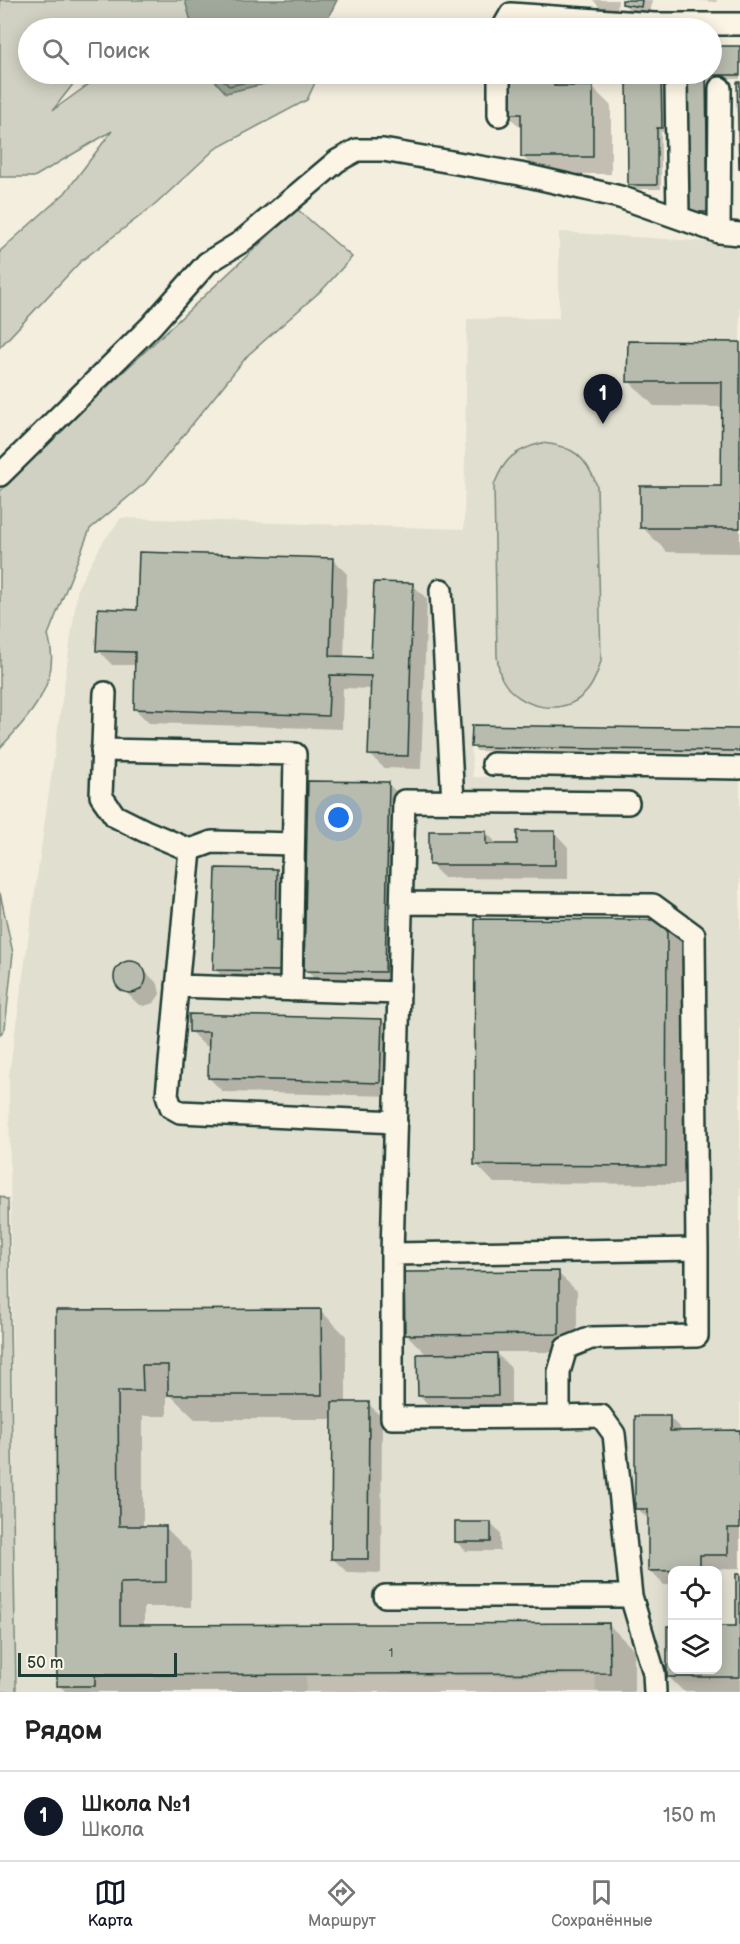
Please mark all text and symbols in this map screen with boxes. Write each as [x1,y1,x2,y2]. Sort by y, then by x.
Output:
search box [18,18,722,84]
icon: search [39,35,72,68]
text: Поиск [87,38,150,65]
pin: 1 [584,374,622,424]
your location [324,803,353,832]
map controls [668,1566,722,1674]
button: locate [668,1566,722,1620]
button: layers [668,1620,722,1674]
house number: 1 [389,1646,393,1661]
scale bar [18,1650,177,1678]
text: 50 m [27,1654,63,1673]
text: Рядом [24,1716,102,1747]
text: Школа №1 [81,1791,191,1818]
text: 1 [39,1804,48,1828]
text: 150 m [663,1804,716,1828]
text: Школа [81,1818,144,1842]
tab: Карта [88,1876,133,1931]
tab: Маршрут [308,1876,376,1931]
tab: Сохранённые [551,1876,652,1931]

